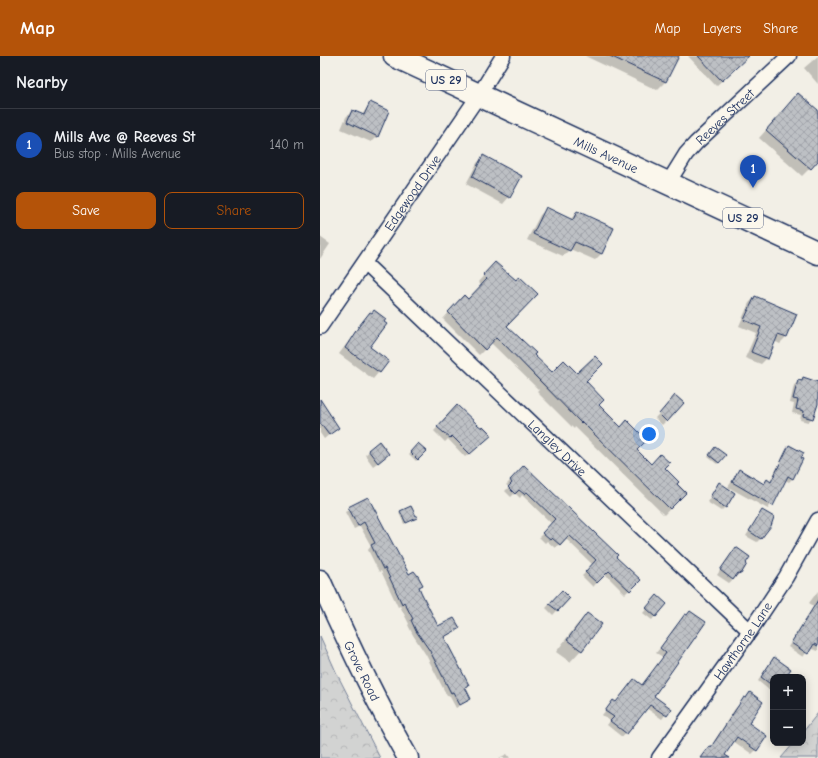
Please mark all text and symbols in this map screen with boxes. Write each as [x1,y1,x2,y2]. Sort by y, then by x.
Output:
text: Map [20,17,55,39]
text: Map [654,20,681,37]
text: Layers [703,20,741,37]
text: Share [763,20,798,37]
road number: US 29 [426,70,466,90]
text: Nearby [16,73,67,92]
street label: Reeves Street [692,84,758,147]
text: Mills Ave @ Reeves St [54,128,196,146]
street label: Mills Avenue [572,133,641,176]
text: 1 [26,137,32,152]
text: 140 m [270,137,304,152]
text: Bus stop · Mills Avenue [54,146,181,161]
street label: Edgewood Drive [381,151,444,233]
pin: 1 [740,155,766,188]
button: Save [16,192,156,229]
button: Share [164,192,304,229]
road number: US 29 [723,208,763,228]
street label: Langley Drive [525,416,590,479]
your location [639,424,659,444]
street label: Hawthorne Lane [710,599,775,682]
street label: Grove Road [341,638,383,703]
map controls [770,674,806,746]
button: + [770,674,806,710]
button: − [770,710,806,746]

